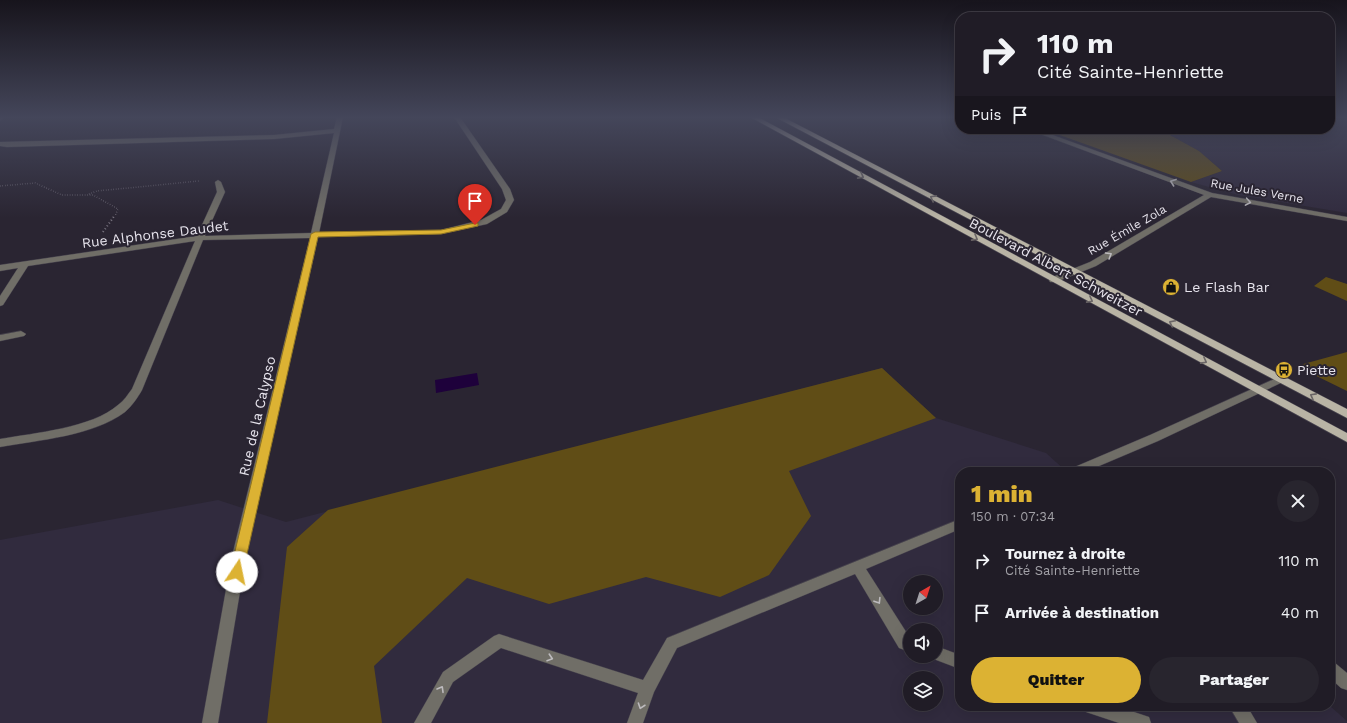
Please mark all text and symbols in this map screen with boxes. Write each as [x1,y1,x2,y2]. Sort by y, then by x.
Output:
text: 110 m [1037,27,1114,60]
icon: right [971,28,1023,80]
text: Cité Sainte-Henriette [1037,61,1224,82]
icon: arrive [1009,104,1031,126]
text: Puis [971,106,1001,124]
one-way arrow [857,171,864,178]
street label: Rue Jules Verne [1209,176,1305,206]
one-way arrow [1170,178,1177,186]
pin [458,184,492,225]
icon: arrive [464,190,486,212]
one-way arrow [930,195,937,203]
one-way arrow [1245,197,1251,206]
street label: Rue Émile Zola [1085,202,1169,258]
street label: Boulevard Albert Schweitzer [967,214,1146,320]
street label: Rue Alphonse Daudet [81,217,229,251]
one-way arrow [971,233,978,240]
one-way arrow [1105,252,1112,259]
shop icon: Le Flash Bar [1161,277,1181,297]
place label: Le Flash Bar [1184,279,1270,295]
one-way arrow [1085,295,1093,302]
one-way arrow [1169,320,1177,328]
street label: Rue de la Calypso [235,355,279,477]
one-way arrow [1200,357,1207,364]
bus stop icon: Piette [1274,360,1294,380]
place label: Piette [1297,362,1336,378]
one-way arrow [1309,393,1317,401]
text: 1 min [971,480,1033,508]
button: close [1277,480,1319,522]
text: 150 m · 07:34 [971,509,1055,524]
text: Tournez à droite [1005,545,1125,563]
icon: right [971,550,993,572]
position arrow [216,551,258,593]
text: 110 m [1279,552,1319,570]
text: Cité Sainte-Henriette [1005,563,1140,578]
north arrow [903,575,943,615]
map controls [903,575,943,711]
one-way arrow [874,597,881,604]
icon: arrive [971,602,993,624]
text: Arrivée à destination [1005,604,1159,622]
text: 40 m [1281,604,1319,622]
button: sound [903,623,943,663]
one-way arrow [547,653,554,662]
button: Quitter [971,657,1141,703]
button: Partager [1149,657,1319,703]
button: layers [903,671,943,711]
one-way arrow [437,686,444,693]
one-way arrow [637,702,646,709]

